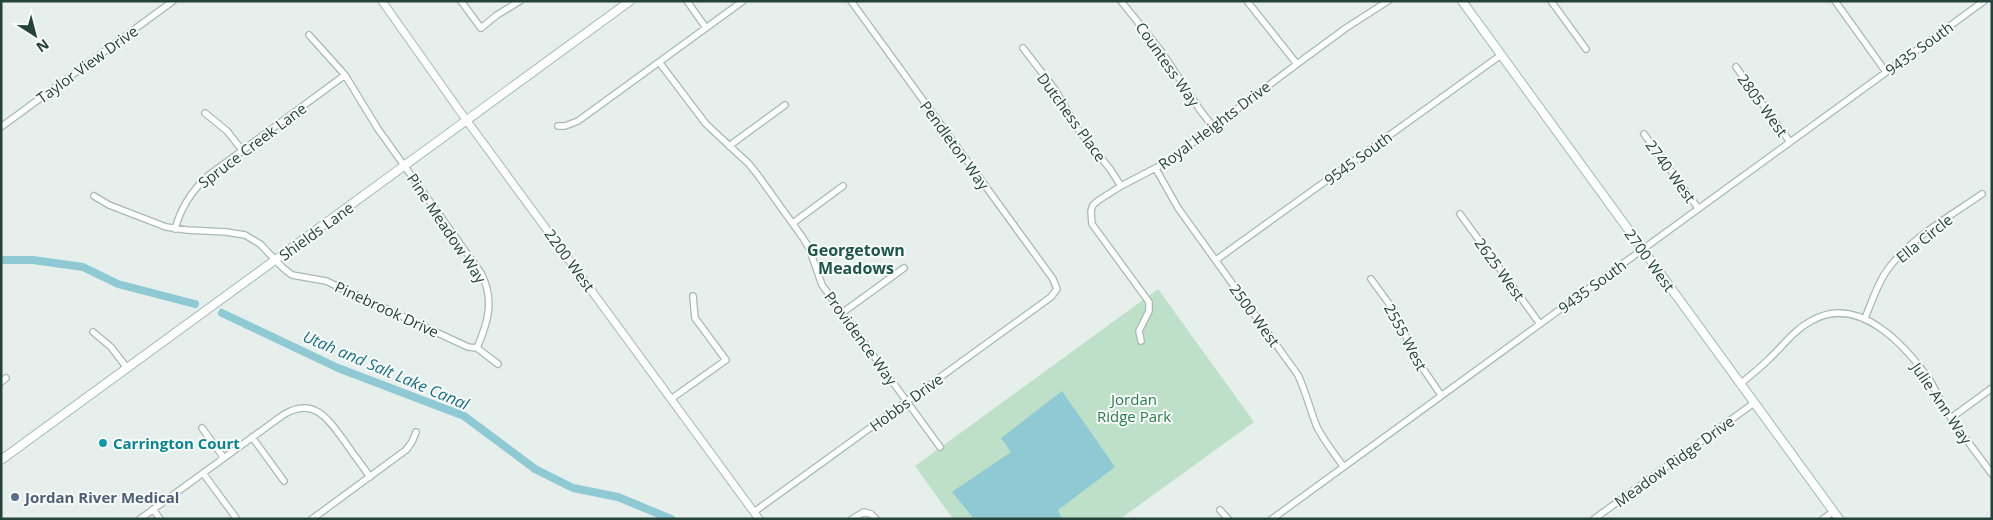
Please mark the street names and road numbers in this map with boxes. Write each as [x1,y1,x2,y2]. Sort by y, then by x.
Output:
street label: 9435 South [1881,17,1957,79]
street label: Countess Way [1132,18,1205,110]
street label: Taylor View Drive [32,21,142,107]
street label: Dutchess Place [1033,69,1111,165]
street label: 2805 West [1733,70,1793,140]
street label: Royal Heights Drive [1154,76,1274,174]
street label: Pendleton Way [916,97,994,194]
street label: Spruce Creek Lane [194,98,310,192]
street label: 9545 South [1320,127,1396,189]
street label: 2740 West [1641,136,1701,206]
street label: Pine Meadow Way [403,169,491,287]
street label: Shields Lane [275,197,357,265]
street label: Ella Circle [1892,209,1956,267]
street label: 2200 West [540,225,600,295]
street label: 2700 West [1620,225,1680,295]
street label: 2625 West [1470,234,1530,304]
street label: 9435 South [1554,255,1630,317]
street label: Pinebrook Drive [332,276,442,342]
street label: 2500 West [1225,280,1285,350]
street label: Providence Way [820,287,902,389]
street label: 2555 West [1380,300,1432,374]
street label: Julie Ann Way [1906,357,1977,448]
street label: Hobbs Drive [865,369,947,435]
street label: Meadow Ridge Drive [1610,411,1738,511]

